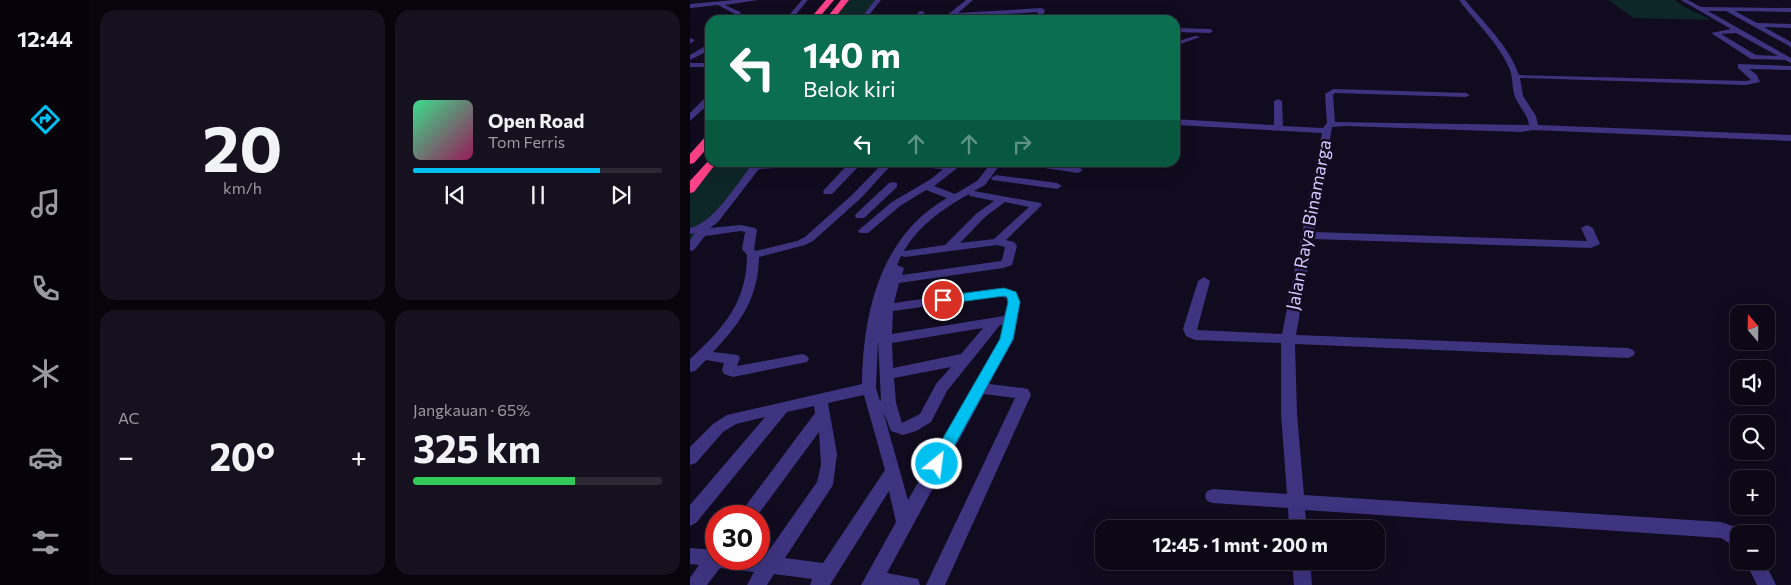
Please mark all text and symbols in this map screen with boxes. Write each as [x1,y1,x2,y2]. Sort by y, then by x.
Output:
text: 12:44 [17,25,73,52]
text: 140 m [803,32,901,75]
icon: left [720,35,785,100]
text: Belok kiri [803,75,896,102]
icon: directions [28,102,63,137]
text: 20 [203,106,282,185]
text: Open Road [488,109,584,132]
icon: left [849,130,877,158]
icon: ahead [902,130,930,158]
icon: ahead [955,130,983,158]
icon: right [1008,130,1036,158]
text: Tom Ferris [488,132,565,151]
street label: Jalan Raya Binamarga [1281,138,1335,312]
text: km/h [223,178,262,197]
icon: previous [441,181,469,209]
icon: pause [524,181,552,209]
icon: next [607,181,635,209]
icon: music [28,186,63,221]
icon: phone [28,271,63,306]
pin [922,279,964,321]
icon: arrive [929,286,957,314]
north arrow [1730,305,1775,350]
map controls [1730,305,1775,570]
icon: climate [28,356,63,391]
button: sound [1730,360,1775,405]
text: Jangkauan · 65% [413,400,530,419]
text: AC [118,408,140,427]
button: search [1730,415,1775,460]
text: 325 km [413,424,541,471]
text: 20° [209,432,275,479]
position arrow [910,437,962,489]
text: − [118,439,134,473]
text: + [351,439,367,473]
icon: car [28,440,63,475]
button: + [1730,470,1775,515]
speed limit sign: 30 [705,505,770,570]
icon: filters [28,525,63,560]
button: − [1730,525,1775,570]
text: 12:45 · 1 mnt · 200 m [1152,533,1328,556]

